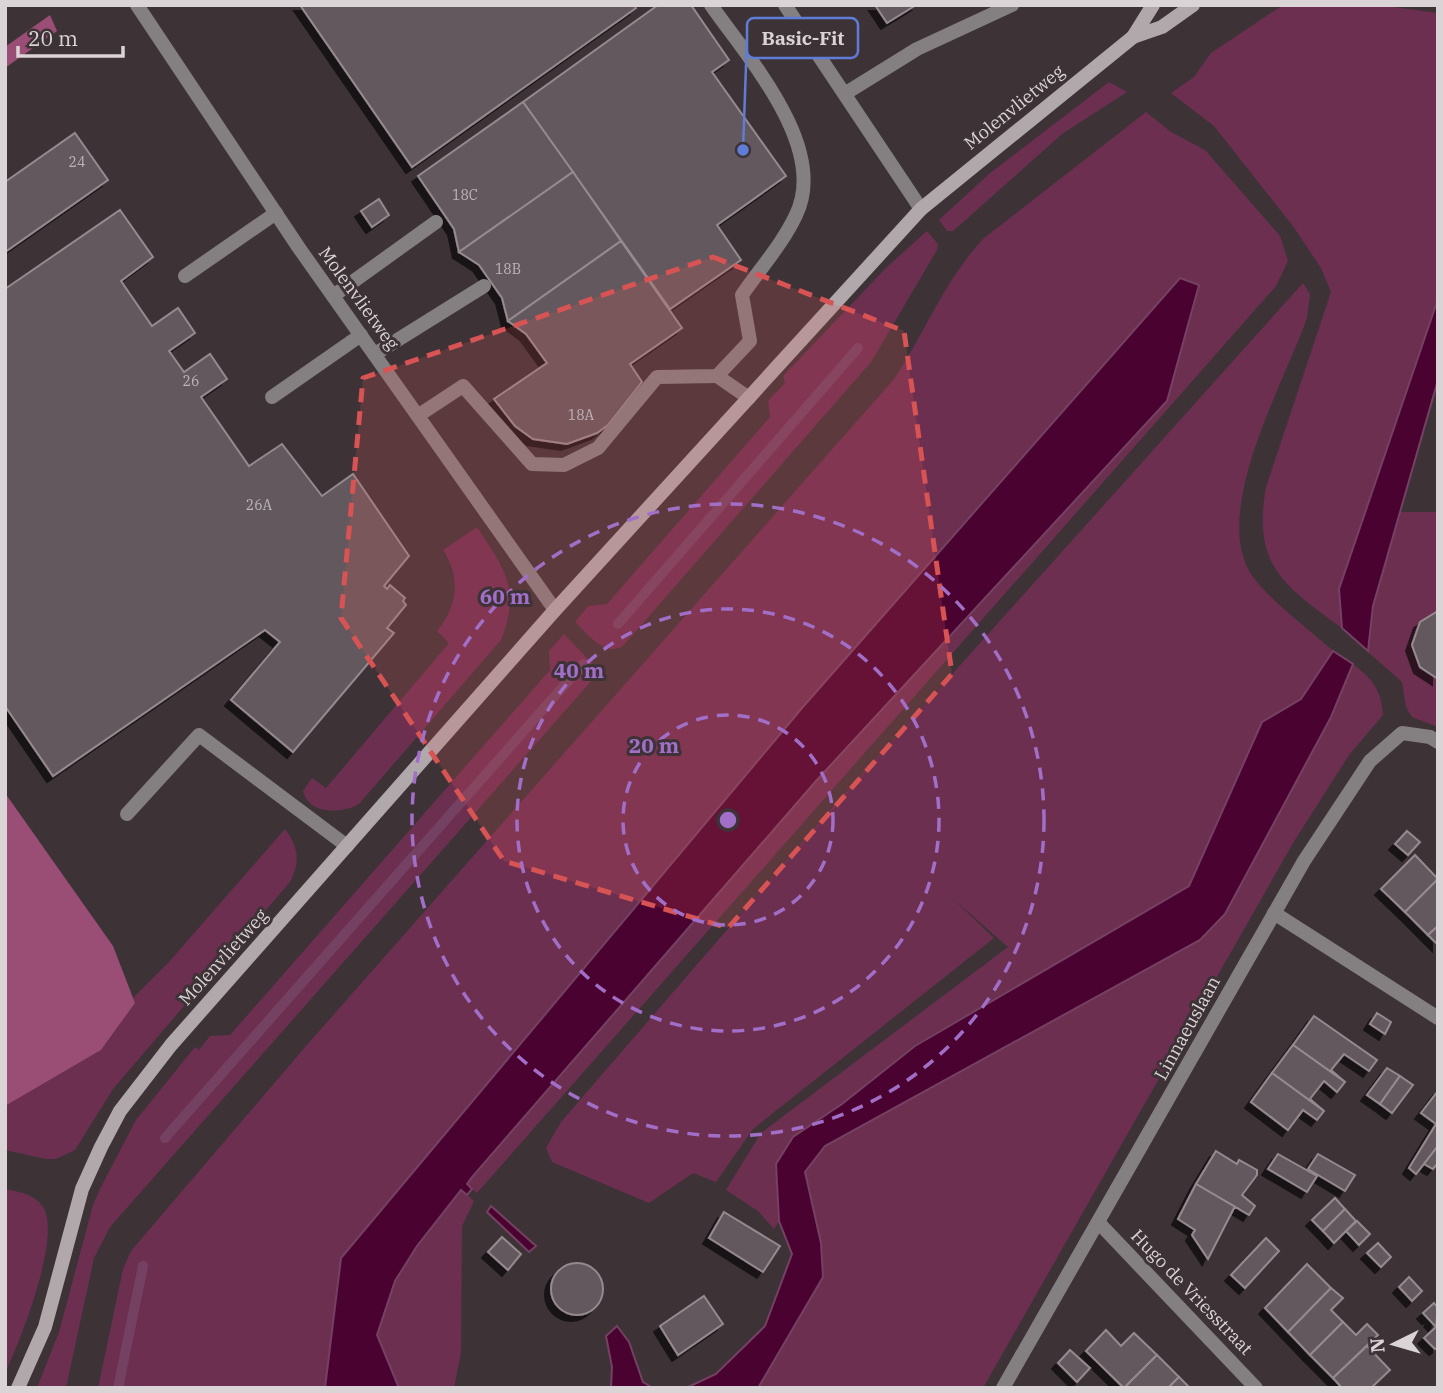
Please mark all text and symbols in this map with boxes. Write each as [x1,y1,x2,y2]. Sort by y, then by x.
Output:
scale bar [18,14,122,58]
callout: Basic-Fit [747,18,858,58]
text: 20 m [28,24,78,52]
text: Basic-Fit [762,26,844,50]
street label: Molenvlietweg [959,59,1069,154]
house number: 24 [69,153,85,171]
house number: 18C [452,186,478,204]
street label: Molenvlietweg [314,242,404,354]
house number: 18B [495,260,521,278]
house number: 26 [183,372,199,390]
house number: 18A [568,406,595,424]
house number: 26A [246,496,273,514]
text: 60 m [480,582,530,610]
text: 40 m [554,656,604,684]
text: 20 m [629,731,679,759]
centre of rings [716,808,740,832]
street label: Molenvlietweg [174,904,273,1010]
street label: Linnaeuslaan [1149,972,1225,1084]
street label: Hugo de Vriesstraat [1126,1224,1258,1360]
north arrow [1359,1309,1429,1379]
text: N [1364,1337,1390,1354]

